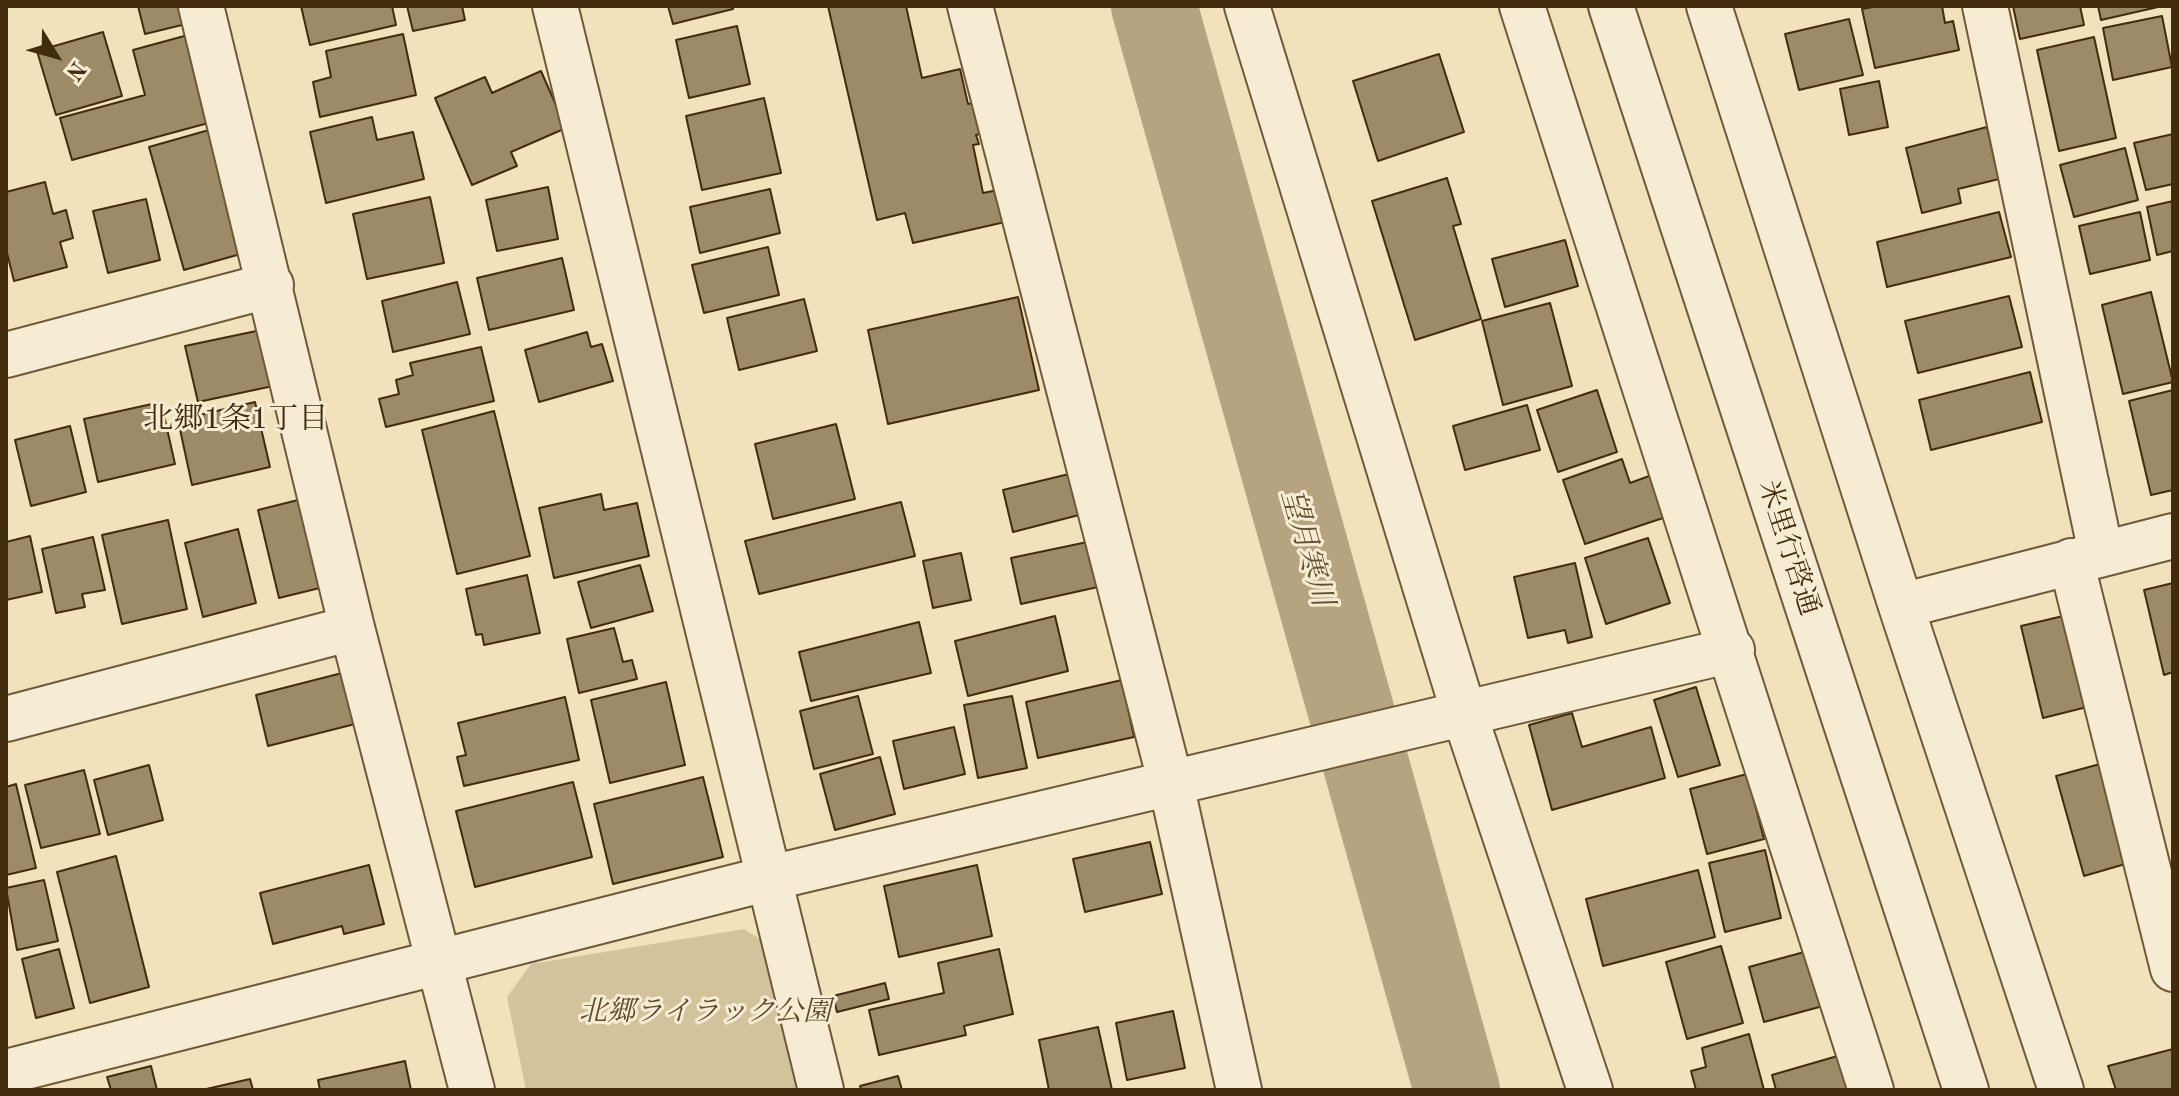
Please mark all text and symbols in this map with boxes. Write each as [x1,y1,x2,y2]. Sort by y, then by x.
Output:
north arrow [16,16,96,96]
text: N [61,57,89,84]
district label: 北郷1条1丁目 [144,402,328,438]
street label: 米里行啓通 [1750,476,1826,620]
water label: 望月寒川 [1272,485,1340,611]
park label: 北郷ライラック公園 [579,996,831,1030]

